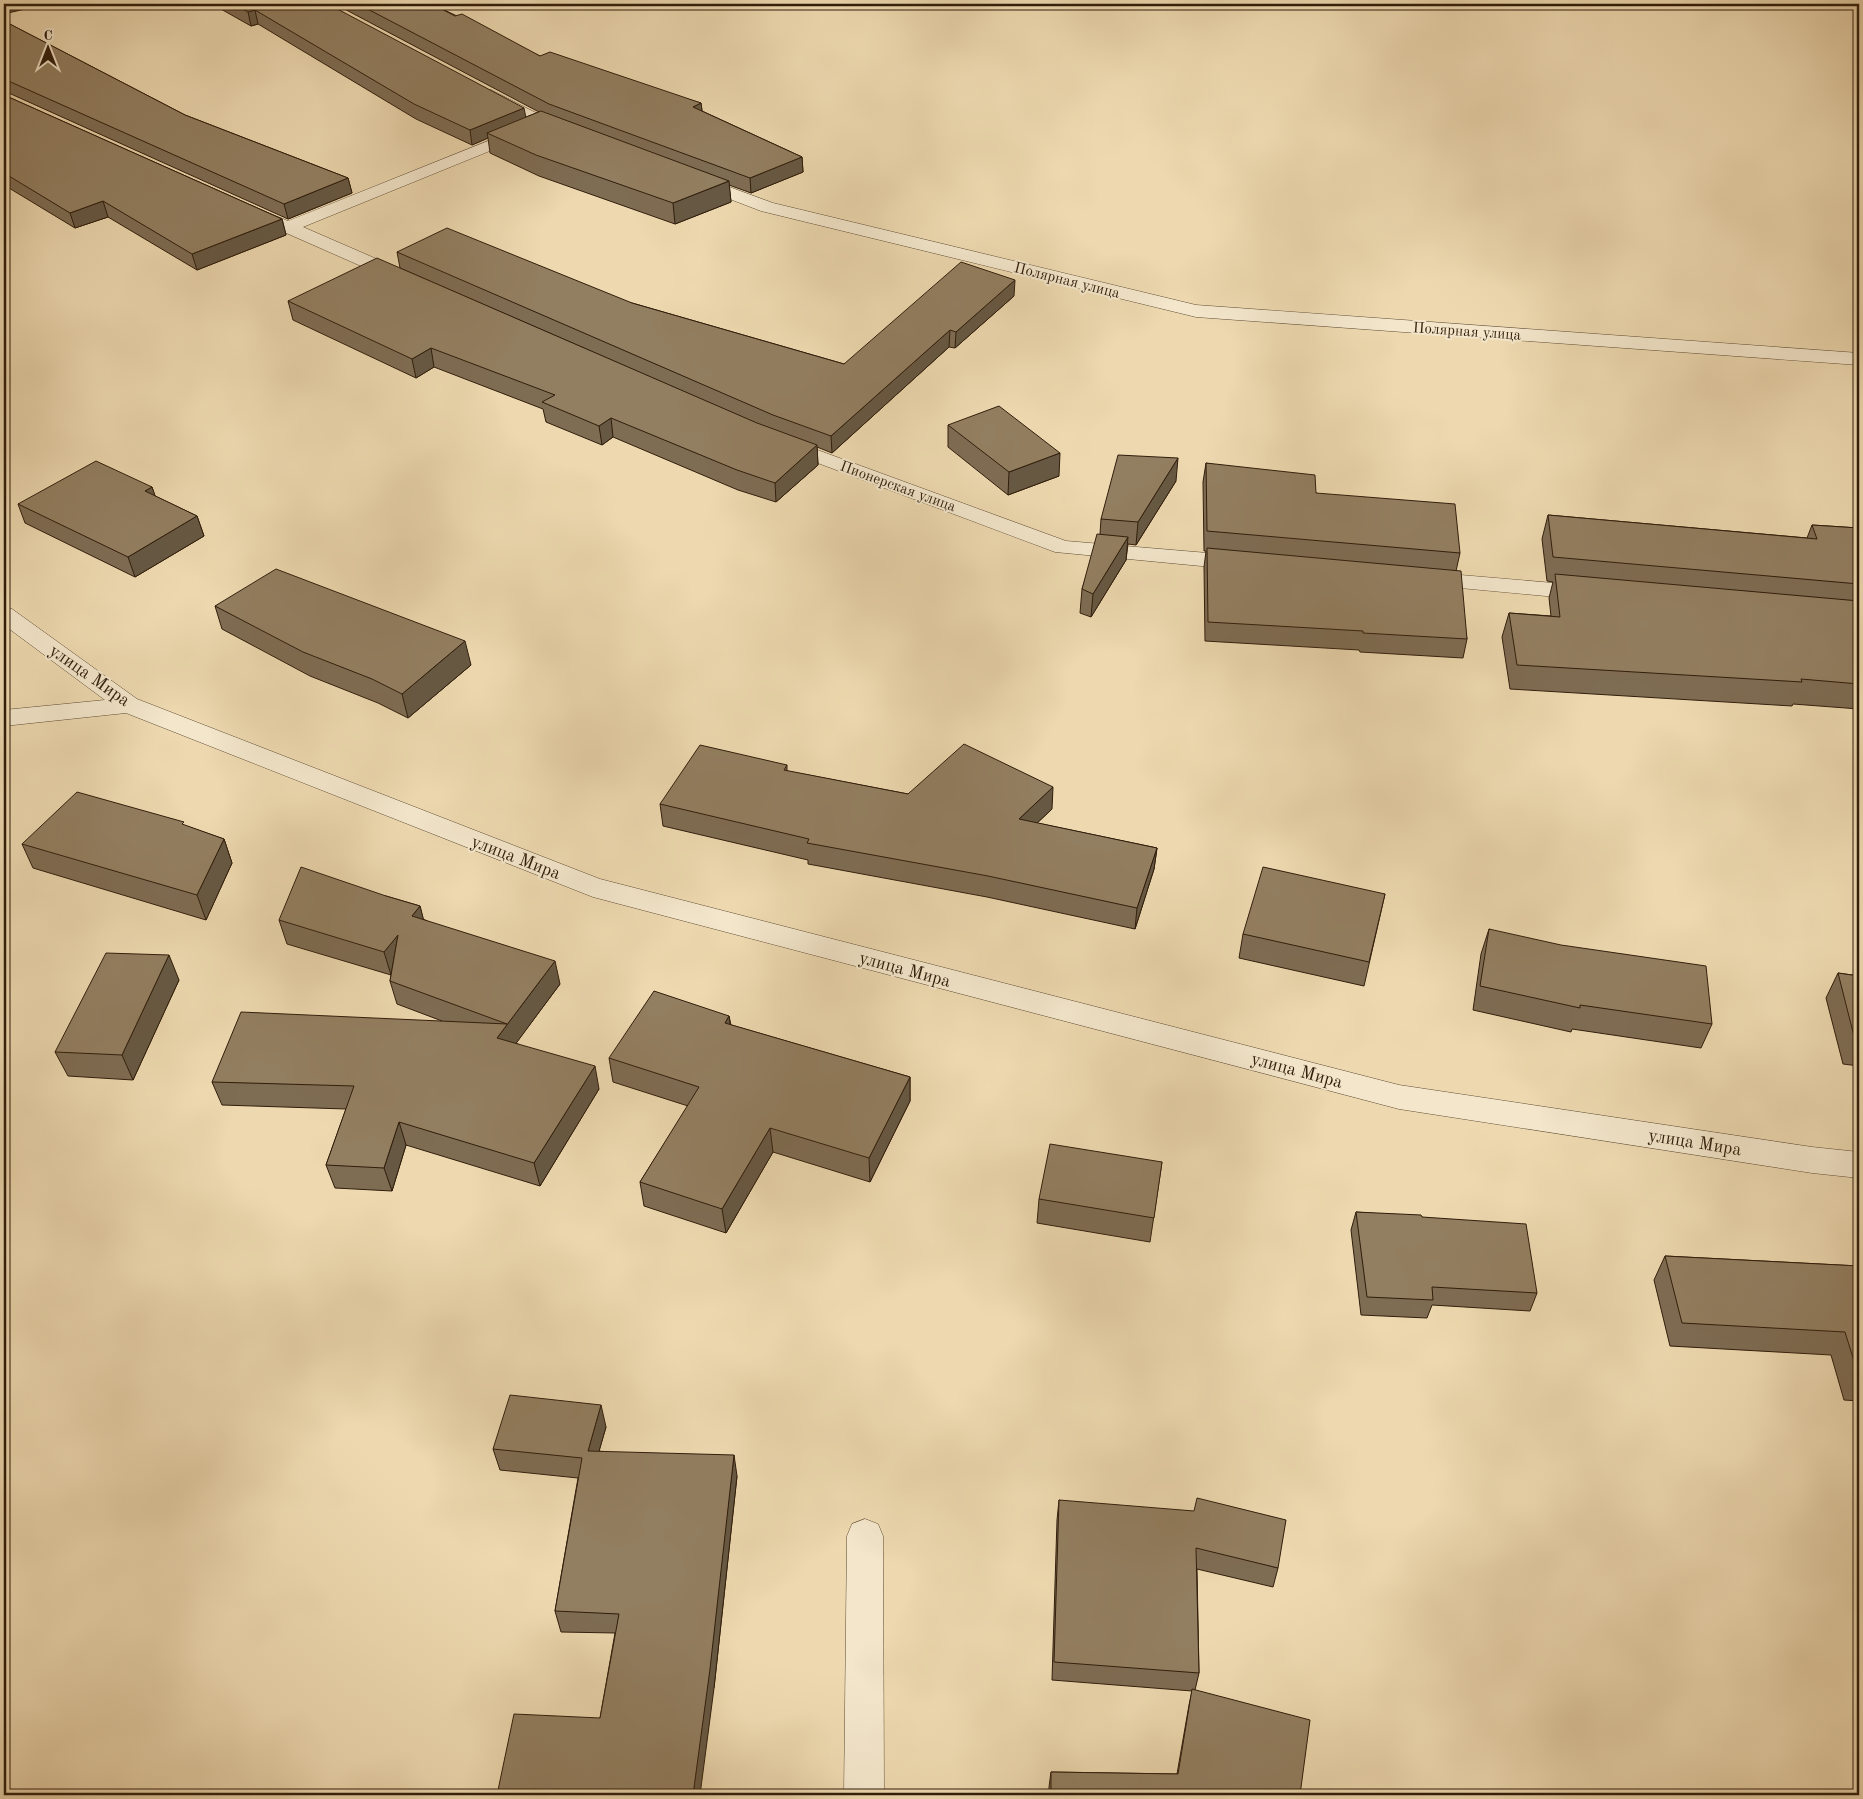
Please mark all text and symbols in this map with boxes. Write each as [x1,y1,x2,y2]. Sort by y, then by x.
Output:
north arrow [22,22,72,72]
text: С [43,29,53,43]
street label: Полярная улица [1012,261,1122,302]
street label: Полярная улица [1412,321,1522,344]
street label: Пионерская улица [838,459,958,516]
street label: улица Мира [46,641,133,710]
street label: улица Мира [469,833,563,883]
street label: улица Мира [857,949,953,991]
street label: улица Мира [1249,1050,1345,1092]
street label: улица Мира [1647,1127,1743,1159]

